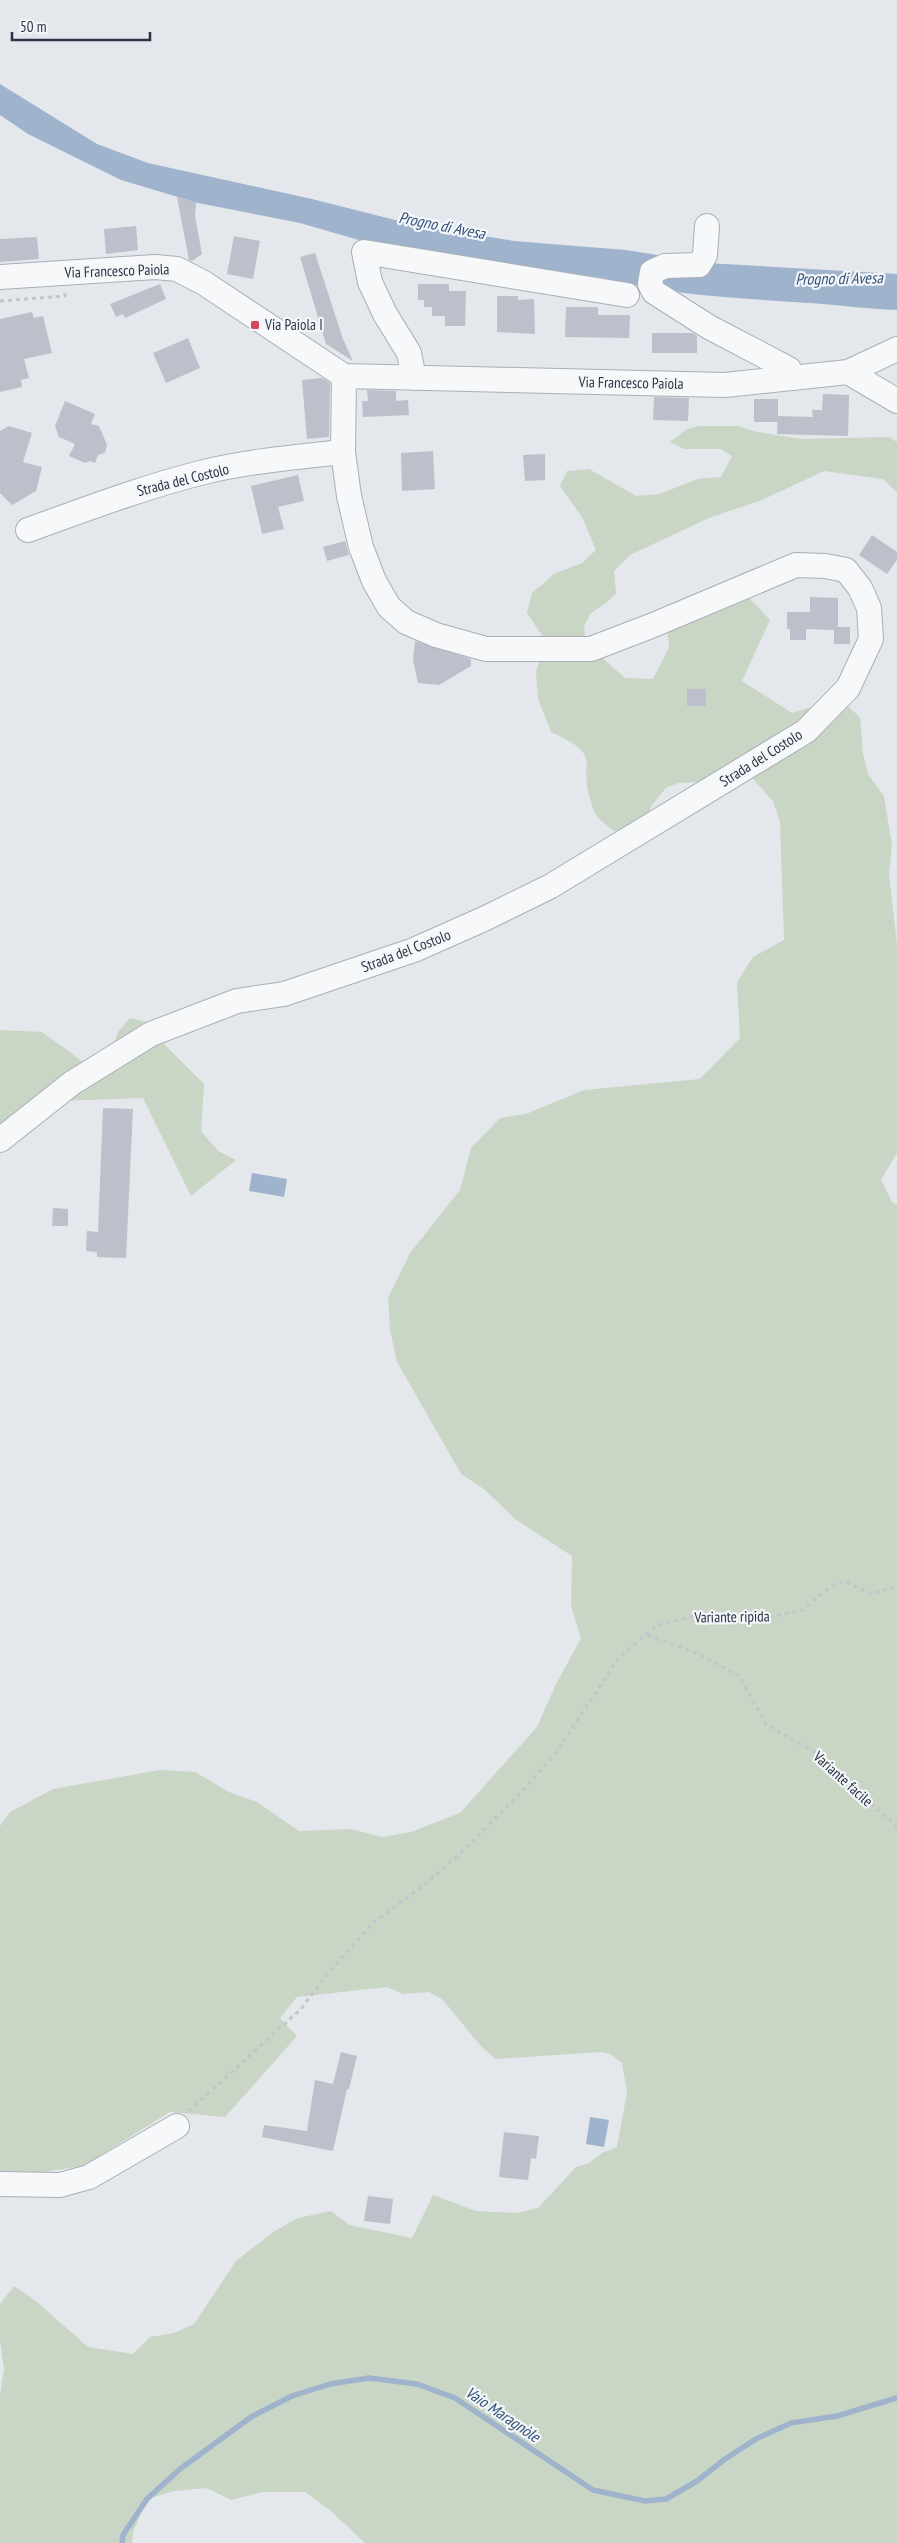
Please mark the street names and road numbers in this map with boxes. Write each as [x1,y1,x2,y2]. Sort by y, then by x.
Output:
street label: Via Francesco Paiola [63,259,170,282]
street label: Via Francesco Paiola [577,372,684,393]
street label: Strada del Costolo [135,459,231,500]
street label: Strada del Costolo [716,725,806,791]
street label: Strada del Costolo [358,925,453,976]
street label: Variante ripida [693,1606,770,1627]
street label: Variante facile [809,1746,877,1810]

